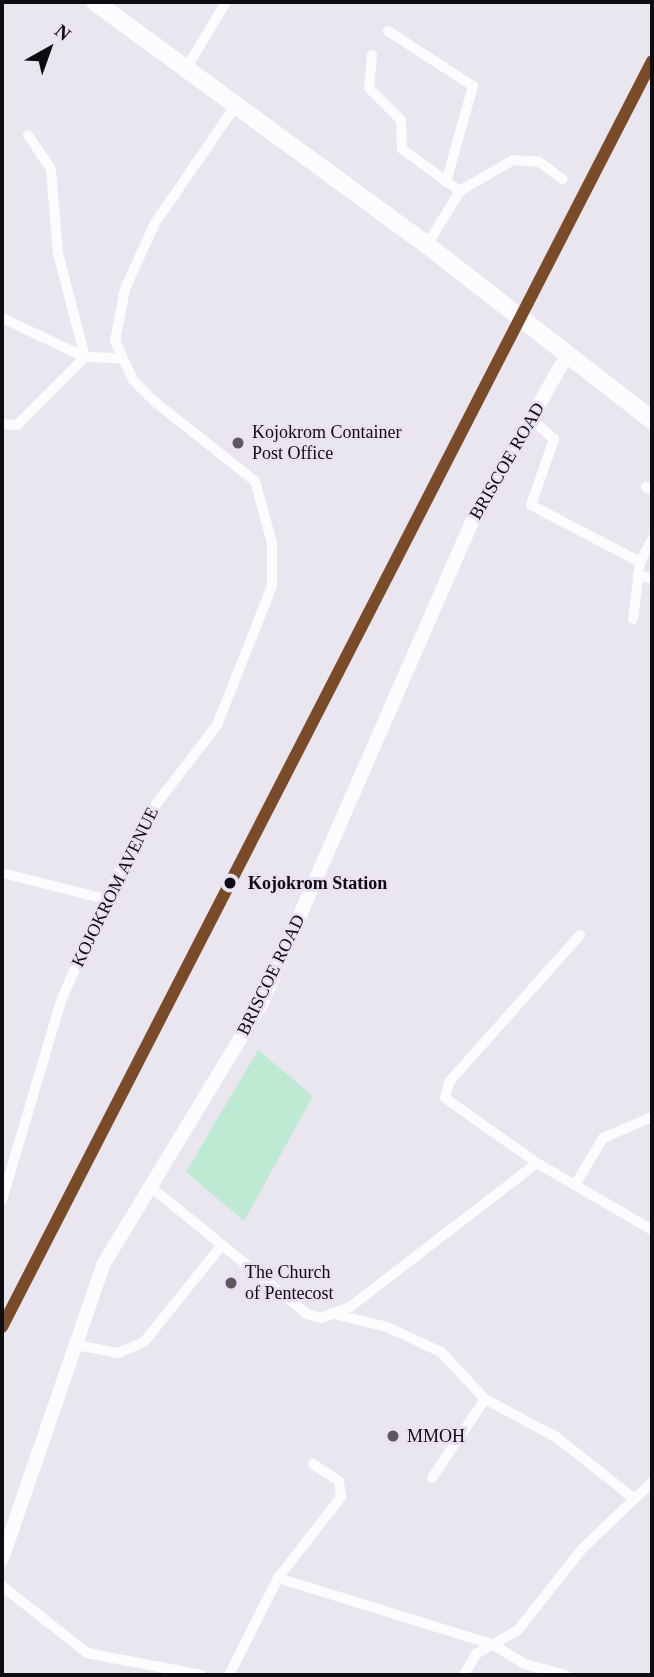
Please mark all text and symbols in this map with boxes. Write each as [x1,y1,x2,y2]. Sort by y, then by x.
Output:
north arrow [14,14,84,84]
text: N [51,20,75,45]
street label: BRISCOE ROAD [465,399,549,523]
place label: Kojokrom Container Post Office [252,422,401,464]
marker: Kojokrom Container Post Office [230,435,246,451]
street label: KOJOKROM AVENUE [67,803,163,971]
marker: Kojokrom Station [218,871,242,895]
place label: Kojokrom Station [248,872,387,894]
street label: BRISCOE ROAD [232,911,310,1039]
place label: The Church of Pentecost [245,1262,333,1304]
marker: The Church of Pentecost [223,1275,239,1291]
place label: MMOH [407,1425,465,1447]
marker: MMOH [385,1428,401,1444]

